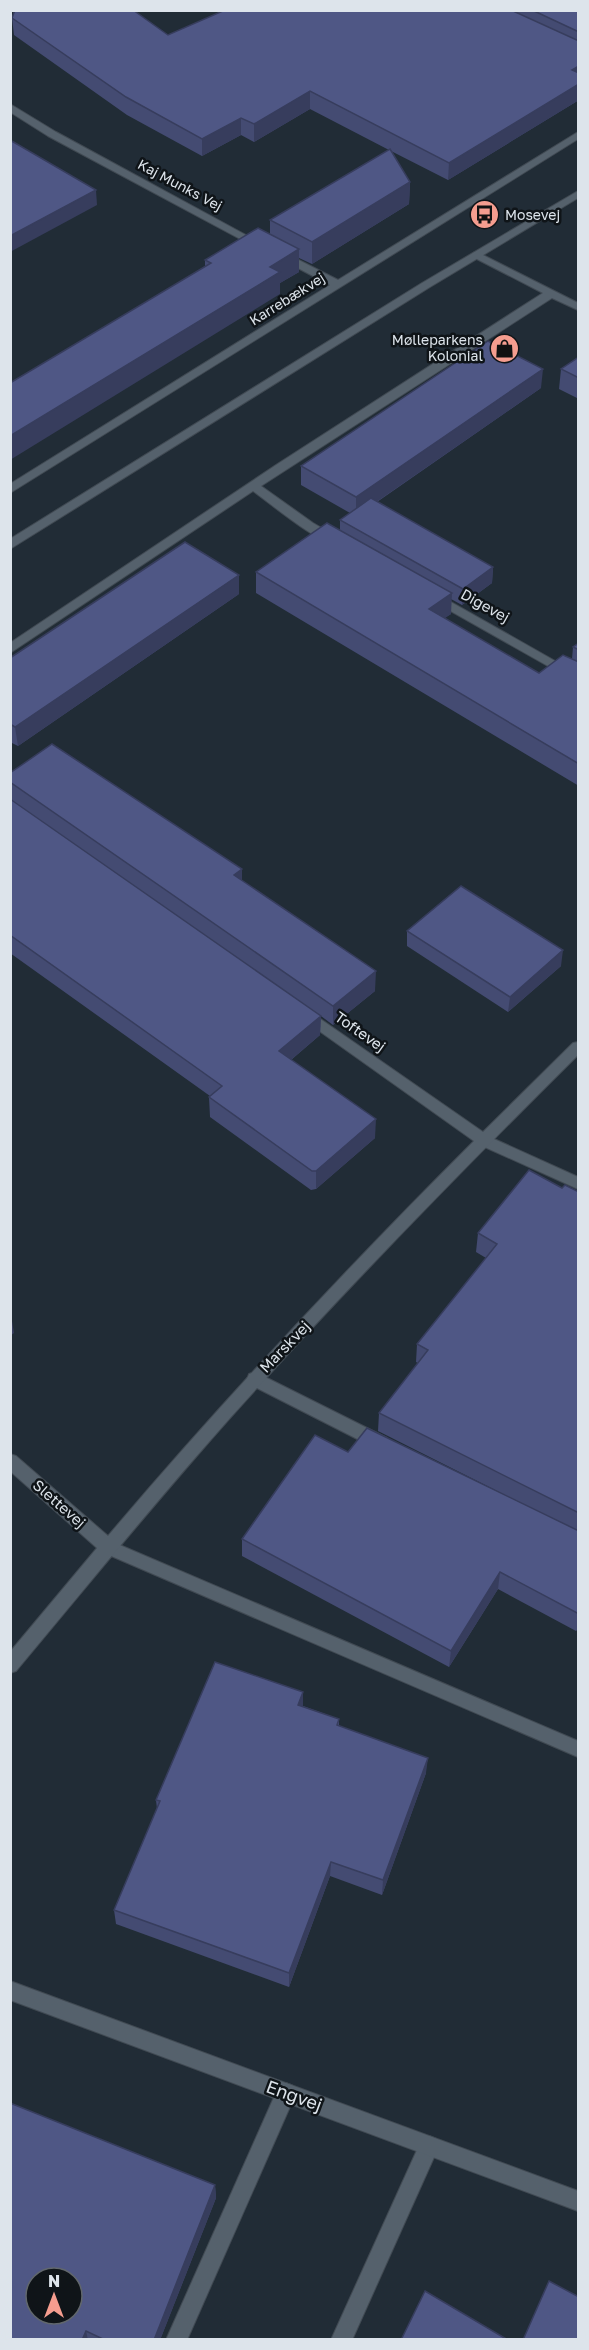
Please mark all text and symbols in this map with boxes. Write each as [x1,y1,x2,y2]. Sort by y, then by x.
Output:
street label: Kaj Munks Vej [135,155,225,214]
bus stop icon: Mosevej [468,199,500,231]
place label: Mosevej [505,206,560,223]
street label: Karrebækvej [246,269,328,328]
place label: Mølleparkens Kolonial [392,331,483,364]
shop icon: Mølleparkens Kolonial [488,332,520,364]
street label: Digevej [458,584,513,626]
street label: Toftevej [332,1007,389,1055]
street label: Marskvej [255,1317,313,1376]
street label: Slettevej [30,1475,90,1531]
street label: Engvej [263,2075,325,2115]
north arrow [24,2266,84,2326]
text: N [48,2271,60,2291]

